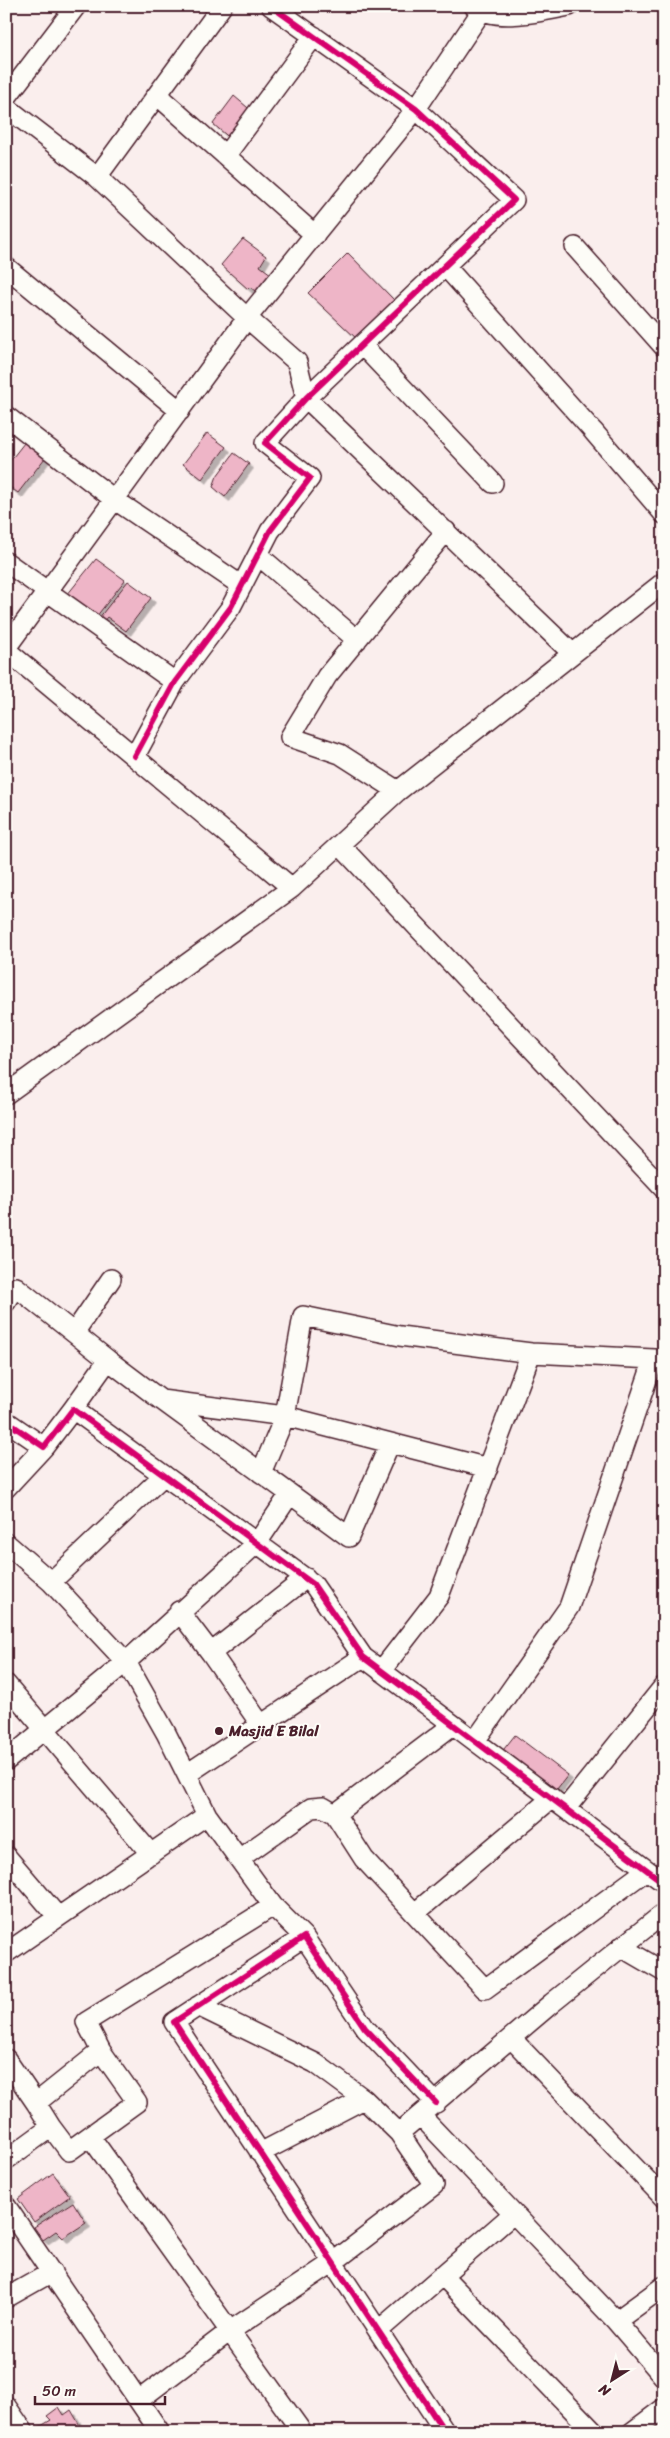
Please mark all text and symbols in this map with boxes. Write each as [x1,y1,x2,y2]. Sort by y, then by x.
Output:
place label: Masjid E Bilal [228,1718,319,1744]
marker: Masjid E Bilal [213,1725,225,1737]
north arrow [588,2356,638,2406]
scale bar [35,2373,165,2405]
text: N [593,2377,617,2404]
text: 50 m [42,2378,77,2404]

